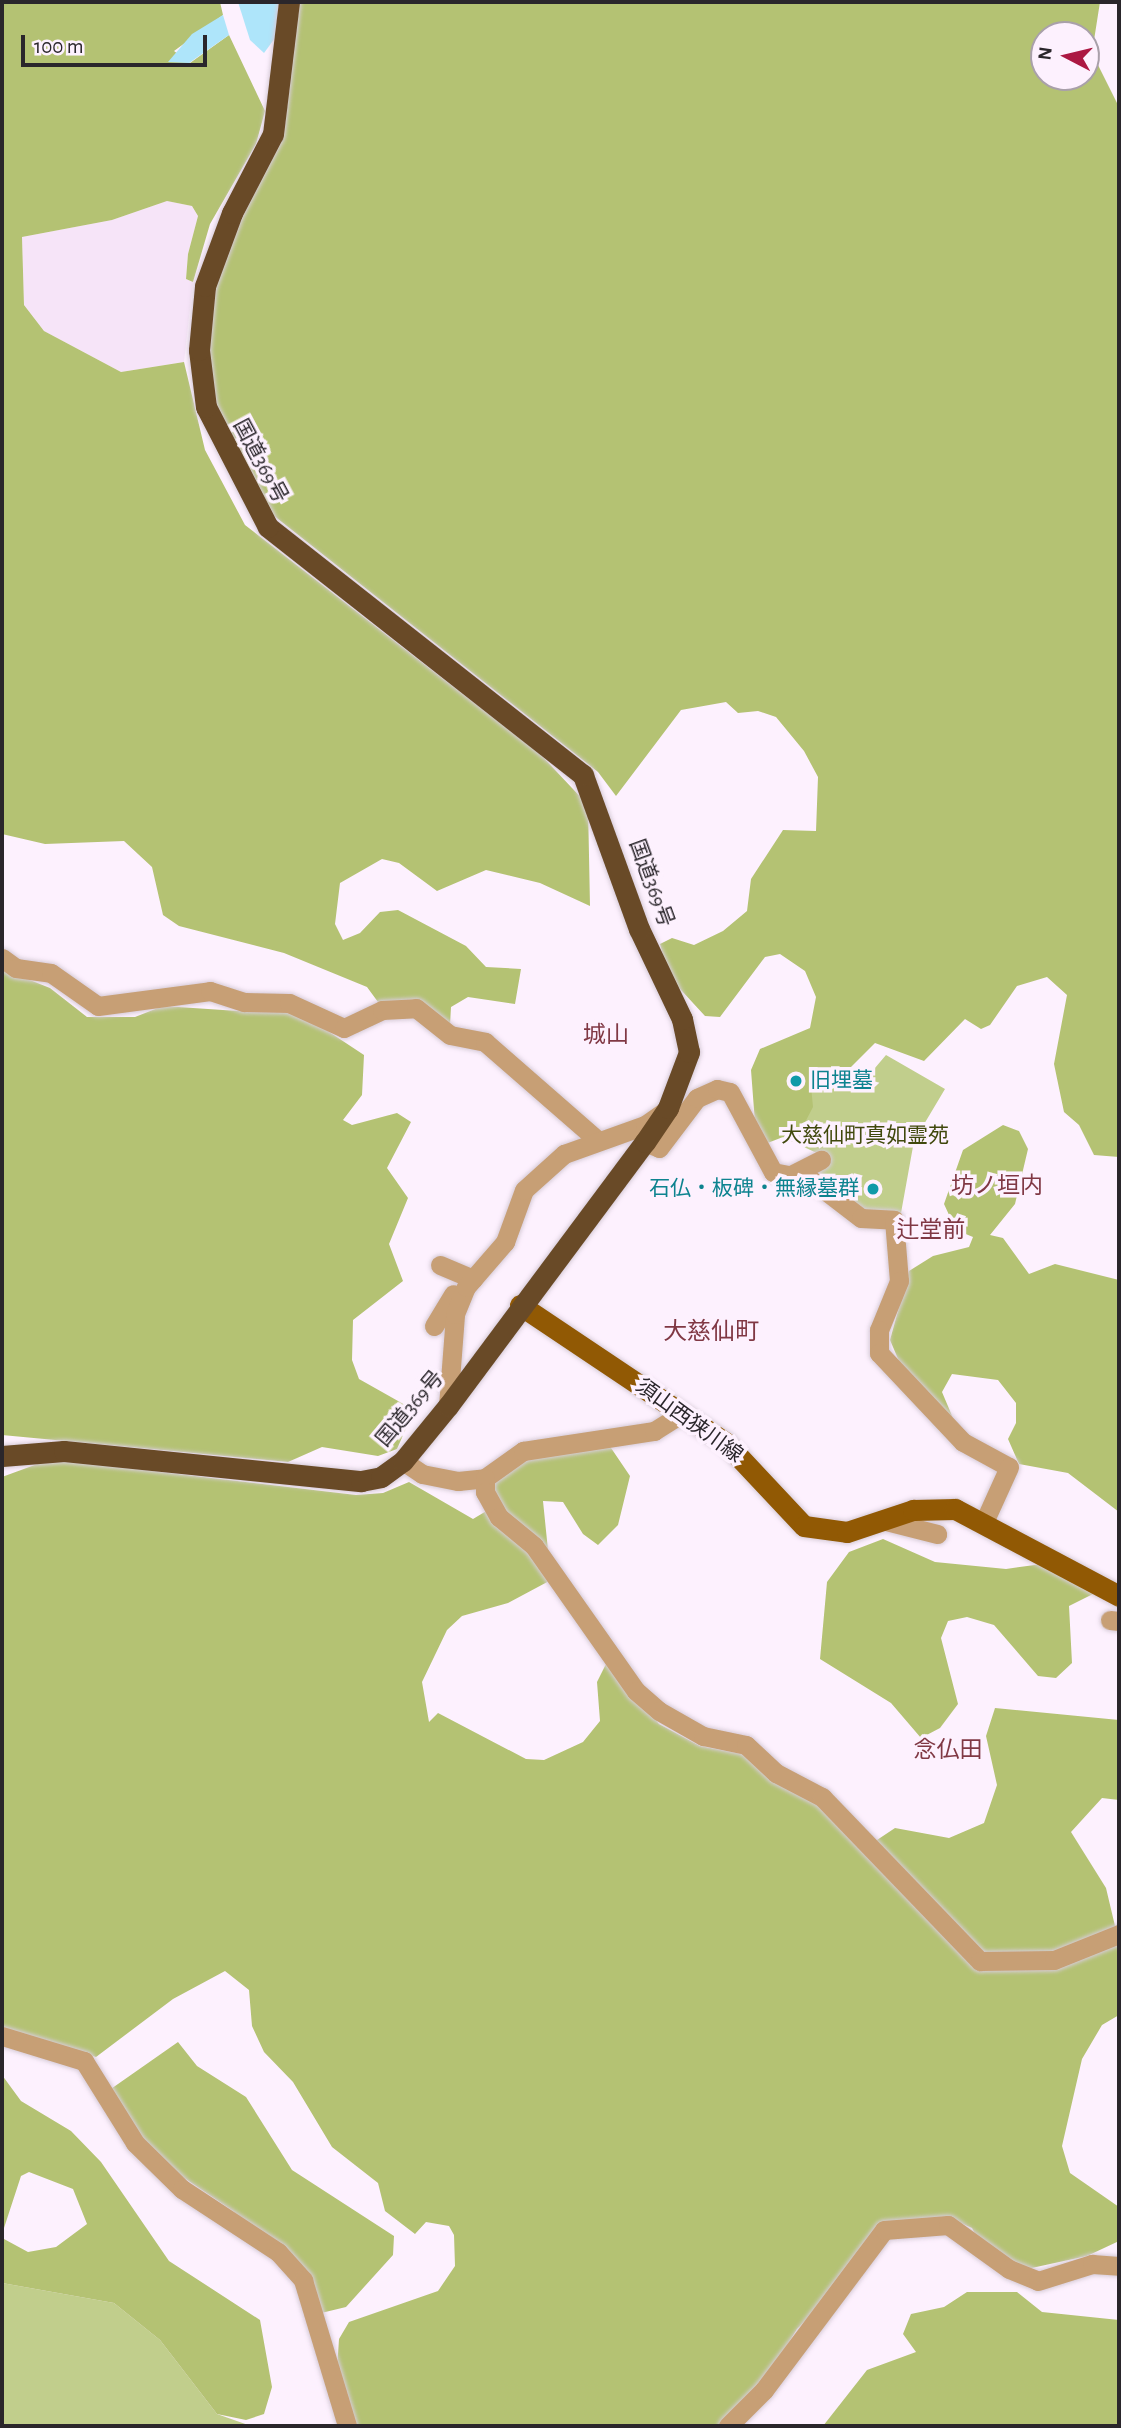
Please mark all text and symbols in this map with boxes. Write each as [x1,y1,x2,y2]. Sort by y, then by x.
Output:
scale bar [24,21,210,65]
north arrow [1030,21,1100,91]
text: 100 m [34,36,84,57]
text: N [1035,46,1056,61]
street label: 国道369号 [227,415,293,507]
street label: 国道369号 [624,836,678,930]
district label: 城山 [583,1022,629,1050]
place label: 旧埋墓 [810,1068,873,1094]
marker: 旧埋墓 [788,1073,804,1089]
park label: 大慈仙町真如霊苑 [781,1123,949,1149]
district label: 坊ノ垣内 [951,1173,1043,1201]
place label: 石仏・板碑・無縁墓群 [649,1176,859,1202]
marker: 石仏・板碑・無縁墓群 [865,1181,881,1197]
district label: 辻堂前 [897,1217,965,1245]
district label: 大慈仙町 [663,1319,759,1347]
street label: 国道369号 [371,1366,449,1452]
street label: 須山西狭川線 [631,1374,747,1468]
district label: 念仏田 [914,1737,982,1765]

